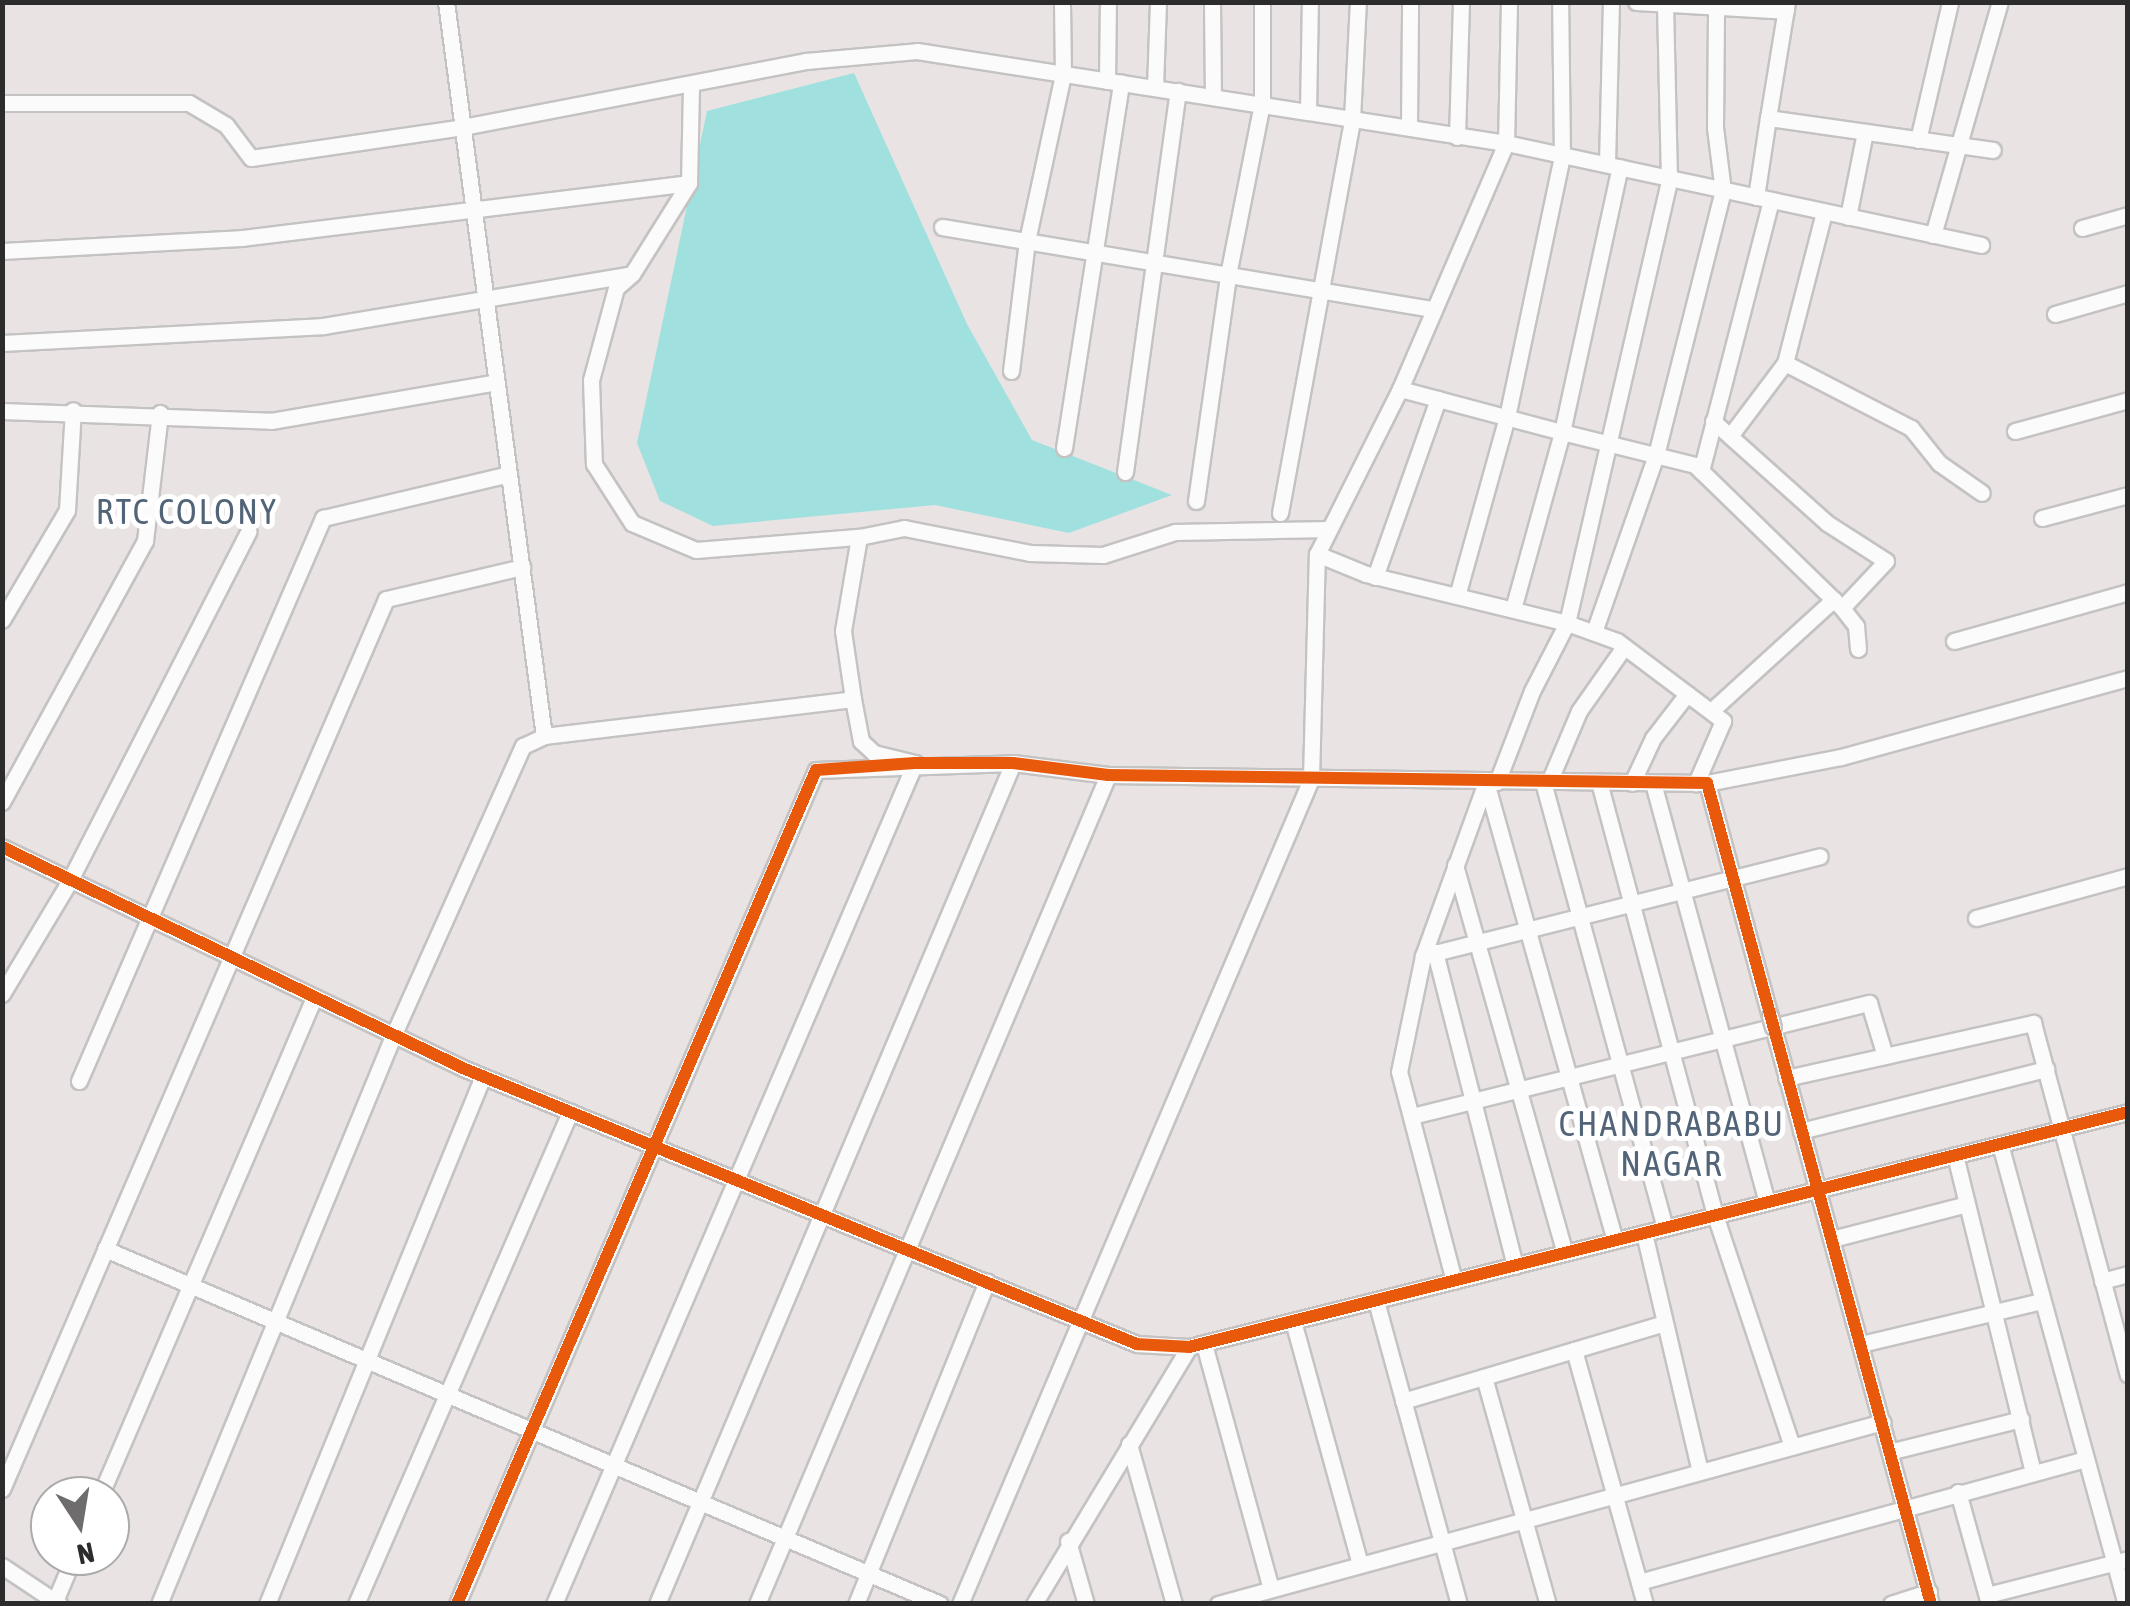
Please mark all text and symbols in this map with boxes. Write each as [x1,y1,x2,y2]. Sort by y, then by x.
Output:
district label: RTC COLONY [96,490,278,532]
district label: CHANDRABABU NAGAR [1559,1102,1785,1184]
north arrow [30,1476,130,1576]
text: N [74,1536,97,1571]

